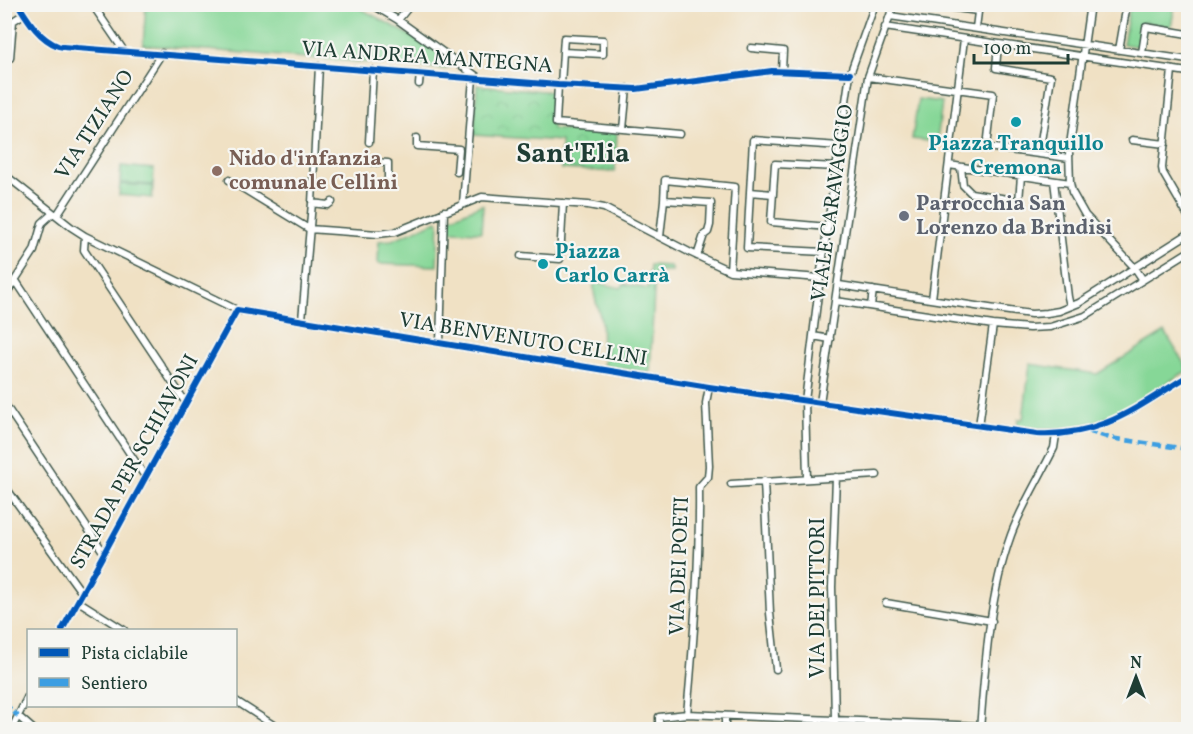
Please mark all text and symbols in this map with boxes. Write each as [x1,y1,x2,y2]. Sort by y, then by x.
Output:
scale bar [974,27,1068,65]
street label: VIA ANDREA MANTEGNA [300,35,554,81]
text: 100 m [983,37,1032,62]
street label: VIA TIZIANO [49,64,141,186]
street label: VIALE CARAVAGGIO [805,103,861,303]
marker: Piazza Tranquillo Cremona [1009,115,1023,129]
place label: Piazza Tranquillo Cremona [928,130,1104,183]
district label: Sant'Elia [516,136,630,174]
place label: Nido d'infanzia comunale Cellini [229,145,398,198]
marker: Nido d'infanzia comunale Cellini [210,164,224,178]
place label: Parrocchia San Lorenzo da Brindisi [916,190,1113,243]
marker: Parrocchia San Lorenzo da Brindisi [897,209,911,223]
place label: Piazza Carlo Carrà [555,238,670,291]
marker: Piazza Carlo Carrà [536,257,550,271]
street label: VIA BENVENUTO CELLINI [397,306,649,374]
street label: STRADA PER SCHIAVONI [64,349,206,575]
street label: VIA DEI POETI [663,496,697,636]
street label: VIA DEI PITTORI [804,517,833,679]
legend [27,629,237,707]
text: Pista ciclabile [81,642,188,667]
north arrow [1106,647,1166,707]
text: N [1130,653,1142,675]
text: Sentiero [81,672,148,697]

